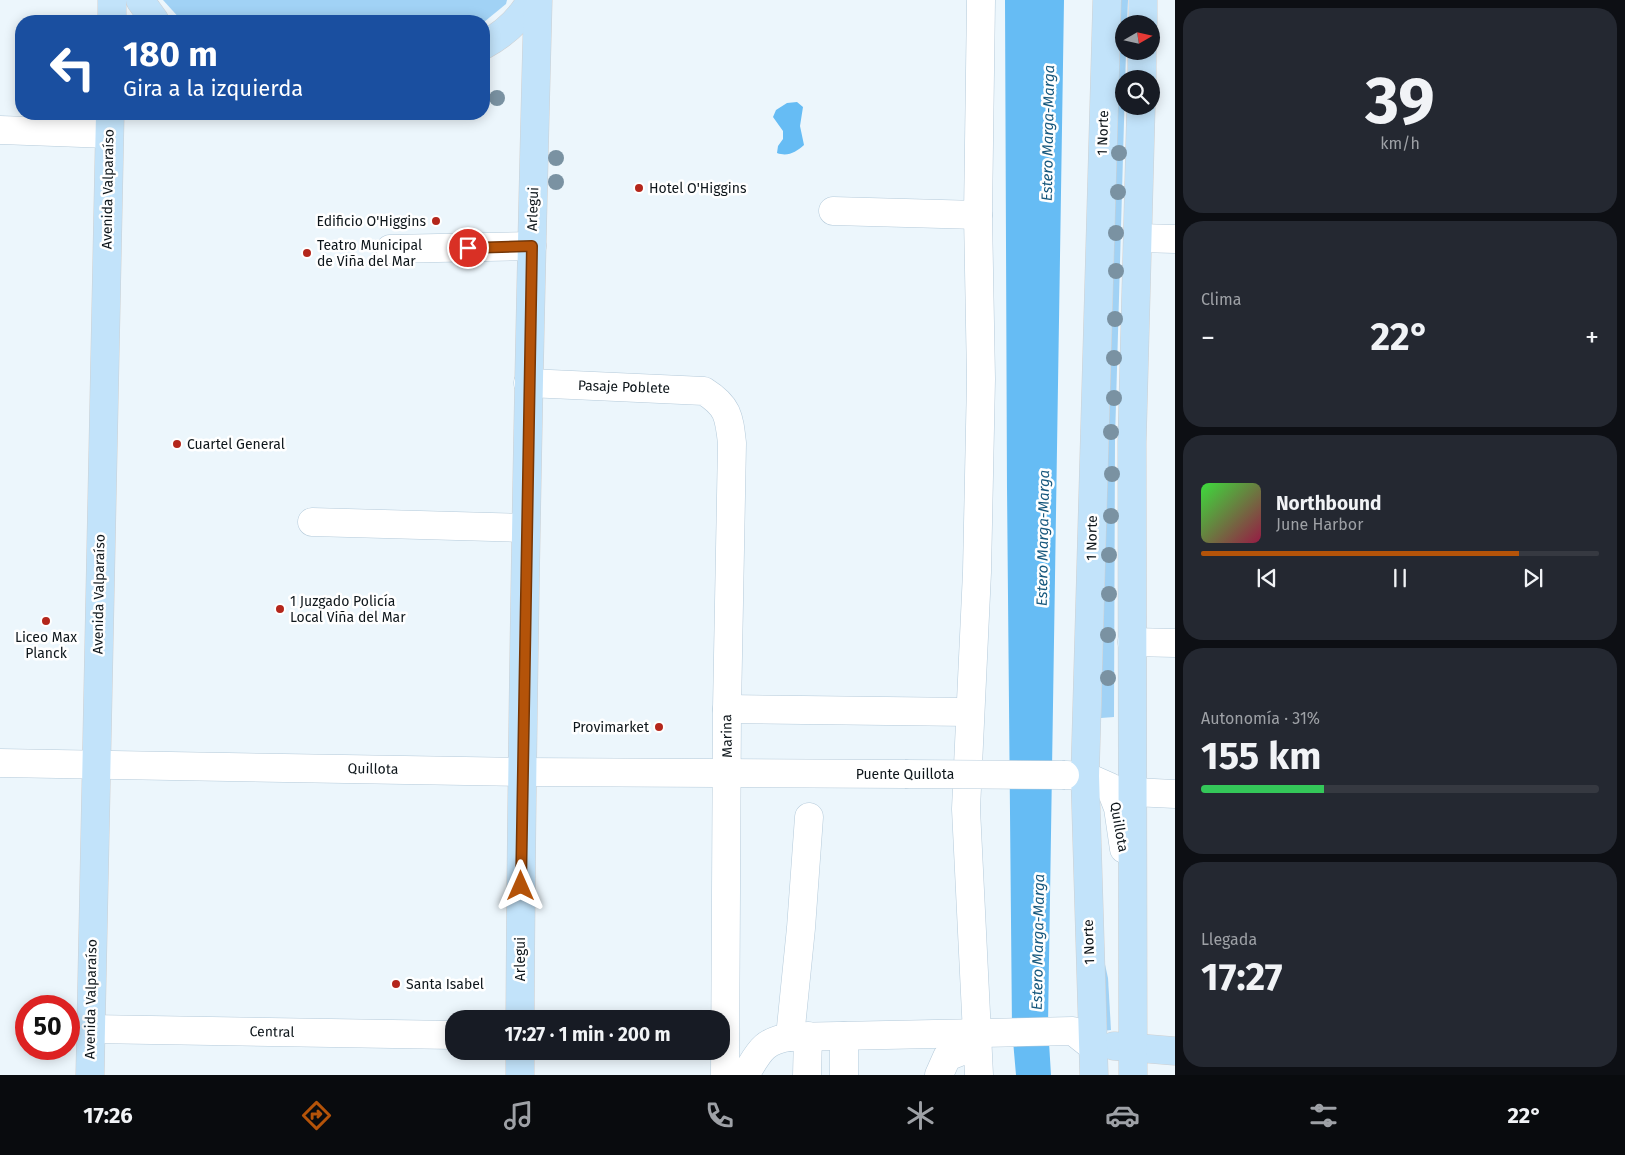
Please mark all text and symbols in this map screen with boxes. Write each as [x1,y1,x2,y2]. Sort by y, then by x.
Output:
north arrow [1115,15,1160,60]
map controls [1115,15,1160,115]
text: 180 m [123,33,218,75]
icon: left [40,35,105,100]
text: 39 [1365,62,1435,140]
water label: Estero Marga-Marga [1038,65,1058,201]
button: search [1115,70,1160,115]
text: Gira a la izquierda [123,75,303,102]
street label: 1 Norte [1094,110,1112,156]
street label: Avenida Valparaíso [98,129,118,249]
text: km/h [1380,134,1420,153]
place label: Hotel O'Higgins [649,180,747,197]
marker: Hotel O'Higgins [633,182,645,194]
street label: Arlegui [524,187,542,231]
place label: Edificio O'Higgins [316,213,426,230]
marker: Edificio O'Higgins [430,215,442,227]
pin [447,227,489,269]
icon: arrive [454,234,482,262]
place label: Teatro Municipal de Viña del Mar [317,237,422,270]
marker: Teatro Municipal de Viña del Mar [301,247,313,259]
text: Clima [1201,290,1241,309]
text: 22° [1370,314,1430,360]
text: − [1201,321,1215,354]
text: + [1585,321,1599,354]
street label: Pasaje Poblete [578,377,670,397]
place label: Cuartel General [187,436,285,453]
marker: Cuartel General [171,438,183,450]
water label: Estero Marga-Marga [1033,470,1053,606]
text: Northbound [1276,492,1381,515]
street label: 1 Norte [1083,515,1101,561]
text: June Harbor [1276,515,1363,534]
street label: Avenida Valparaíso [89,534,109,654]
icon: previous [1253,564,1281,592]
icon: pause [1386,564,1414,592]
icon: next [1519,564,1547,592]
place label: 1 Juzgado Policía Local Viña del Mar [290,593,406,626]
marker: 1 Juzgado Policía Local Viña del Mar [274,603,286,615]
marker: Liceo Max Planck [40,615,52,627]
place label: Liceo Max Planck [15,629,77,662]
text: Autonomía · 31% [1201,709,1320,728]
street label: Marina [718,714,736,758]
place label: Provimarket [572,719,650,736]
marker: Provimarket [653,721,665,733]
text: 155 km [1201,733,1321,779]
street label: Quillota [348,760,398,778]
street label: Puente Quillota [856,766,954,783]
street label: Quillota [1106,801,1132,853]
position arrow [494,859,546,911]
water label: Estero Marga-Marga [1028,874,1048,1010]
street label: 1 Norte [1080,919,1098,965]
text: Llegada [1201,930,1257,949]
street label: Arlegui [512,937,529,981]
street label: Avenida Valparaíso [81,939,101,1059]
text: 17:27 [1201,954,1283,1000]
place label: Santa Isabel [406,976,484,993]
marker: Santa Isabel [390,978,402,990]
speed limit sign: 50 [15,995,80,1060]
street label: Central [249,1023,295,1041]
text: 17:27 · 1 min · 200 m [504,1023,671,1046]
icon: directions [299,1098,334,1133]
icon: music [501,1098,536,1133]
icon: phone [702,1098,737,1133]
icon: climate [903,1098,938,1133]
icon: car [1105,1098,1140,1133]
icon: filters [1306,1098,1341,1133]
text: 17:26 [83,1102,133,1129]
text: 22° [1508,1102,1542,1129]

